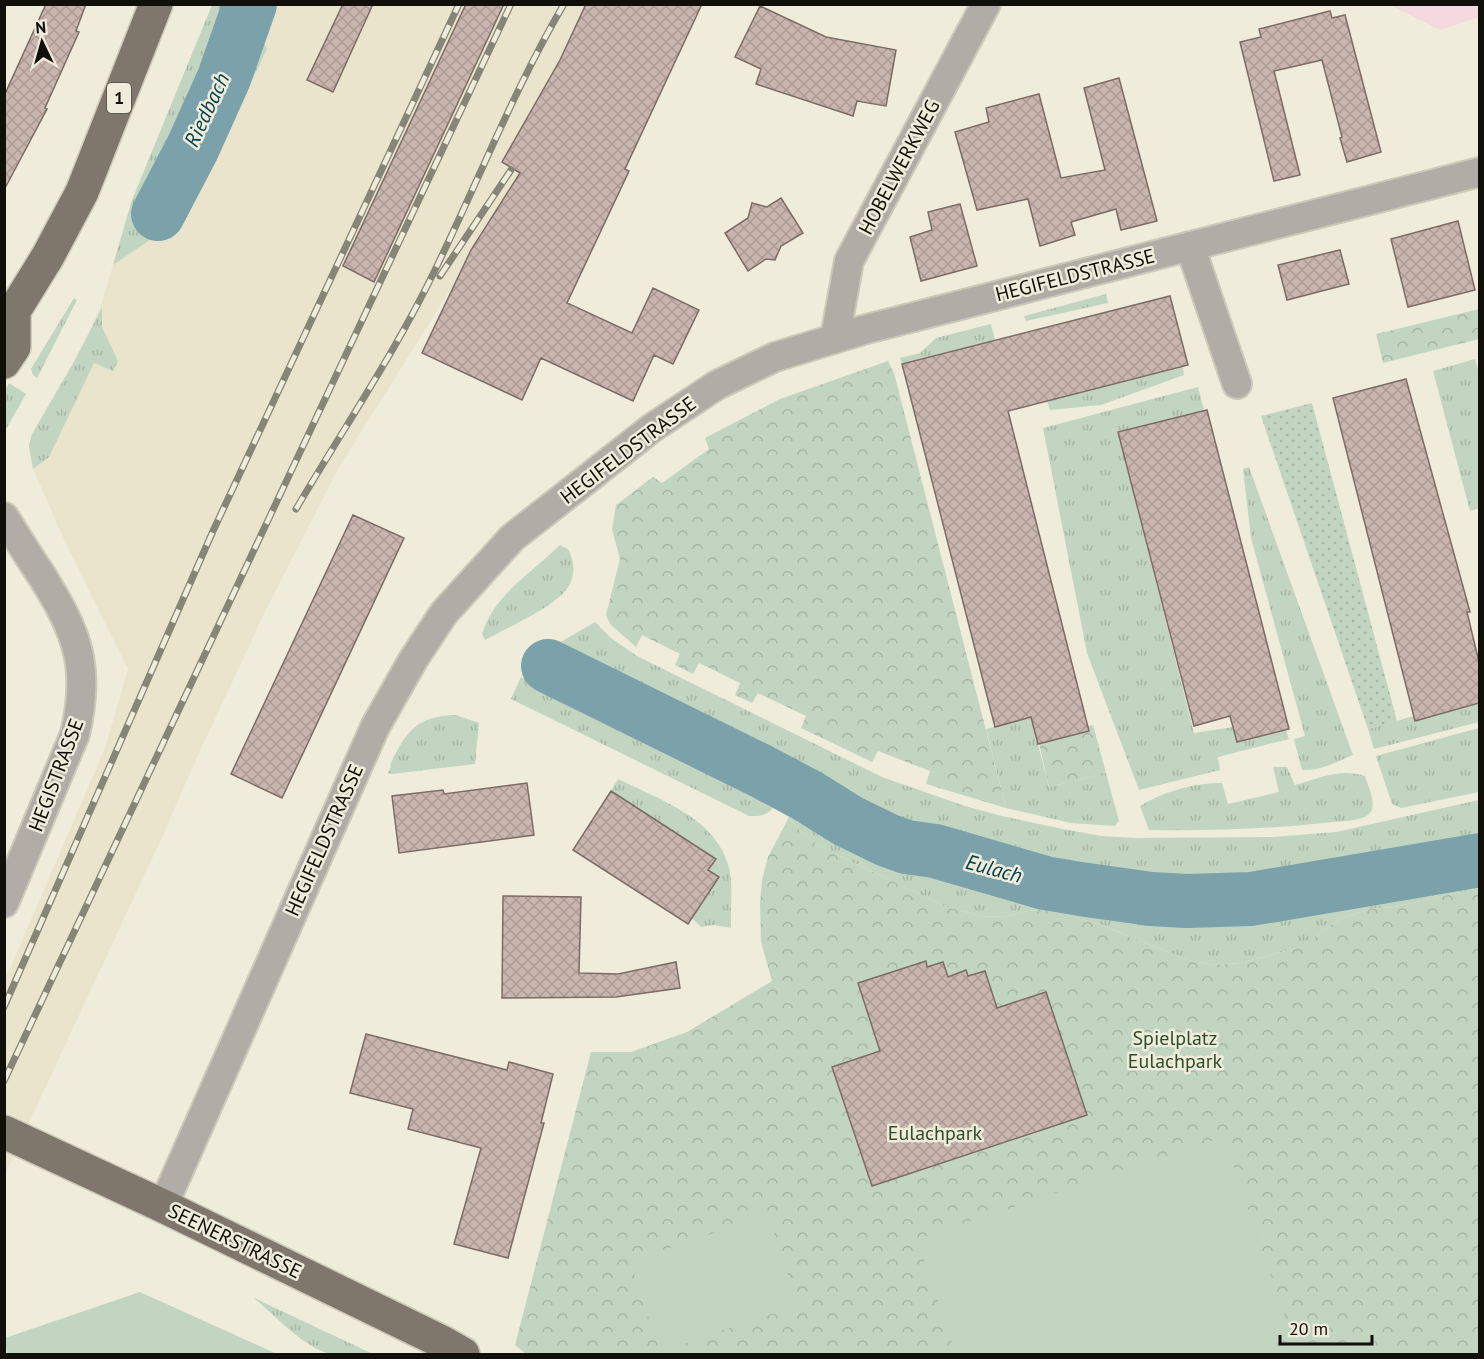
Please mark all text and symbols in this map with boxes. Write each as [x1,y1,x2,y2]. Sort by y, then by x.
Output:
north arrow [12,12,72,72]
text: N [35,17,47,37]
water label: Riedbach [178,68,235,151]
road number: 1 [107,83,131,113]
street label: HOBELWERKWEG [852,95,946,239]
street label: HEGIFELDSTRASSE [993,243,1157,307]
street label: HEGIFELDSTRASSE [555,390,701,510]
street label: HEGISTRASSE [23,715,89,835]
street label: HEGIFELDSTRASSE [279,760,369,920]
water label: Eulach [963,848,1025,889]
park label: Spielplatz Eulachpark [1128,1025,1223,1074]
park label: Eulachpark [888,1120,983,1146]
street label: SEENERSTRASSE [164,1198,306,1284]
scale bar [1280,1308,1372,1346]
text: 20 m [1289,1317,1328,1340]

